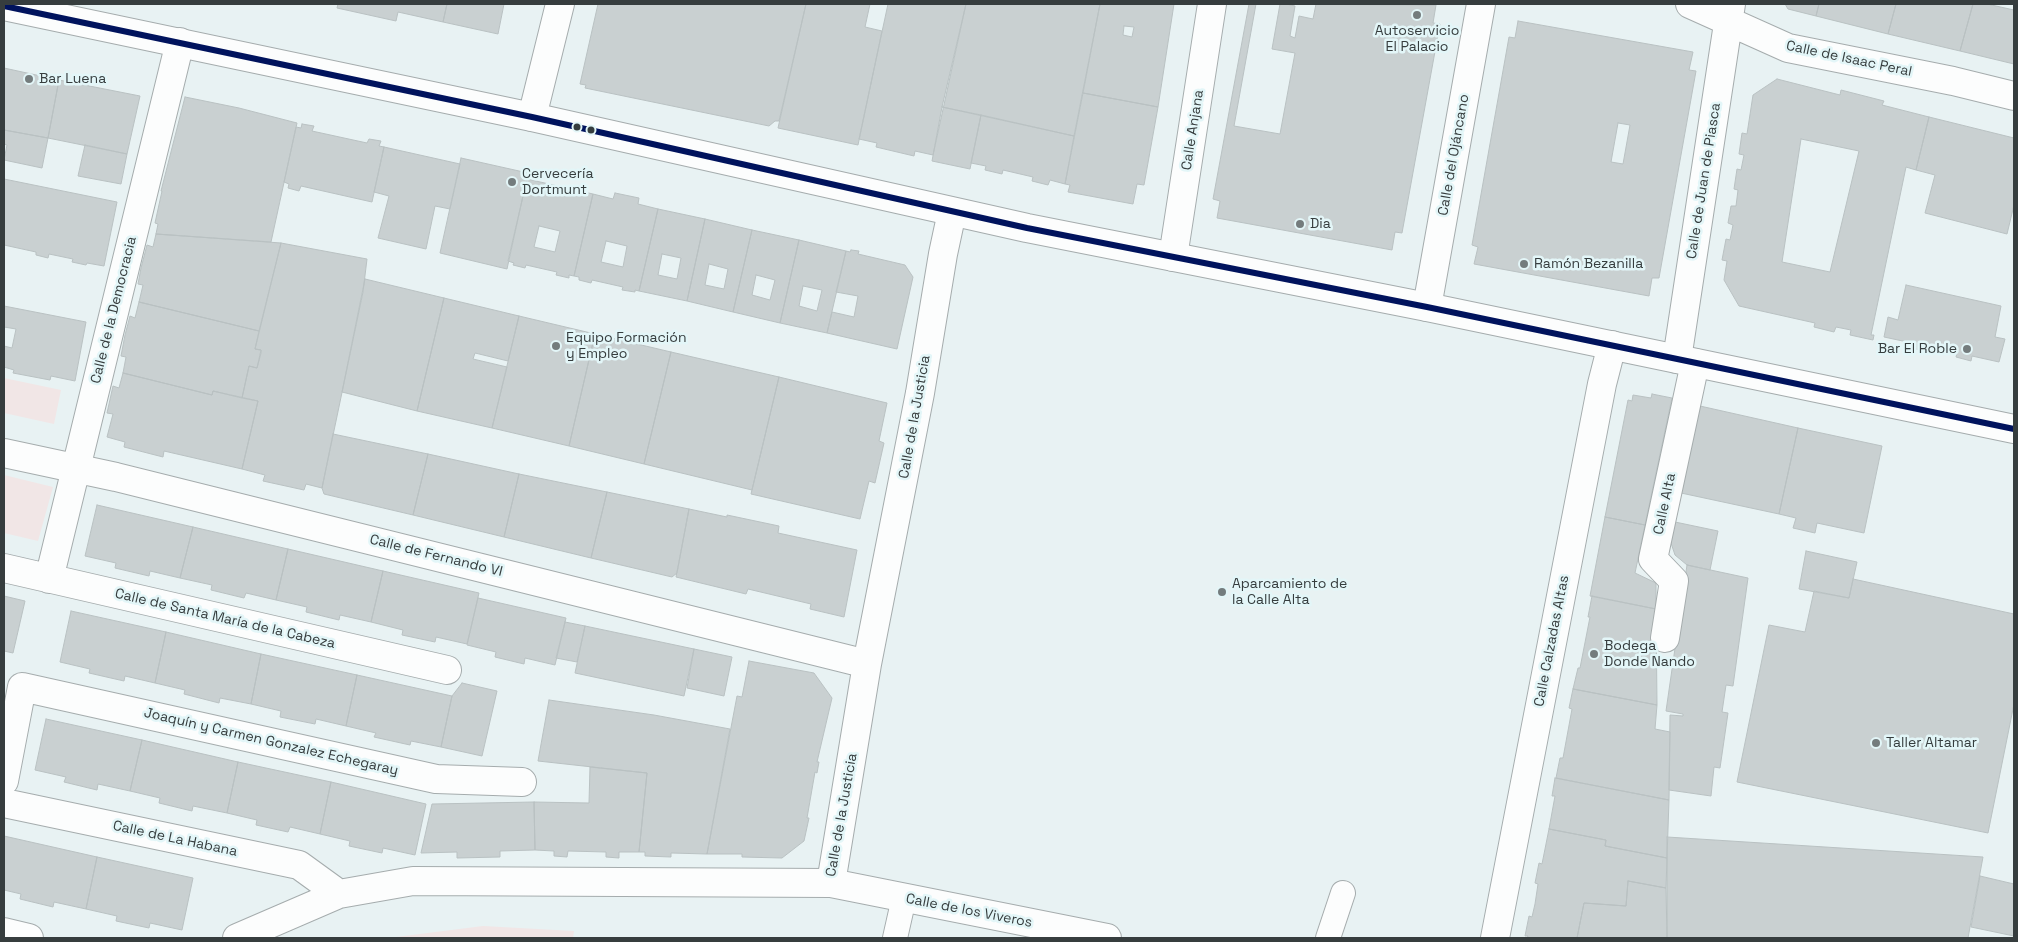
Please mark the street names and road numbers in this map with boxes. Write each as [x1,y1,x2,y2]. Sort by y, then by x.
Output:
street label: Calle de Isaac Peral [1785,37,1913,81]
street label: Calle Anjana [1178,89,1208,171]
street label: Calle del Ojáncano [1435,93,1473,217]
street label: Calle de Juan de Piasca [1683,102,1725,260]
street label: Calle de la Democracia [88,235,140,385]
street label: Calle de la Justicia [896,354,934,480]
street label: Calle Alta [1650,472,1680,536]
street label: Calle de Fernando VI [368,531,504,581]
street label: Calle Calzadas Altas [1531,574,1573,708]
street label: Calle de Santa María de la Cabeza [113,585,337,653]
street label: Joaquín y Carmen Gonzalez Echegaray [142,705,400,779]
street label: Calle de la Justicia [823,752,861,878]
street label: Calle de La Habana [111,818,239,860]
street label: Calle de los Viveros [904,891,1034,931]

